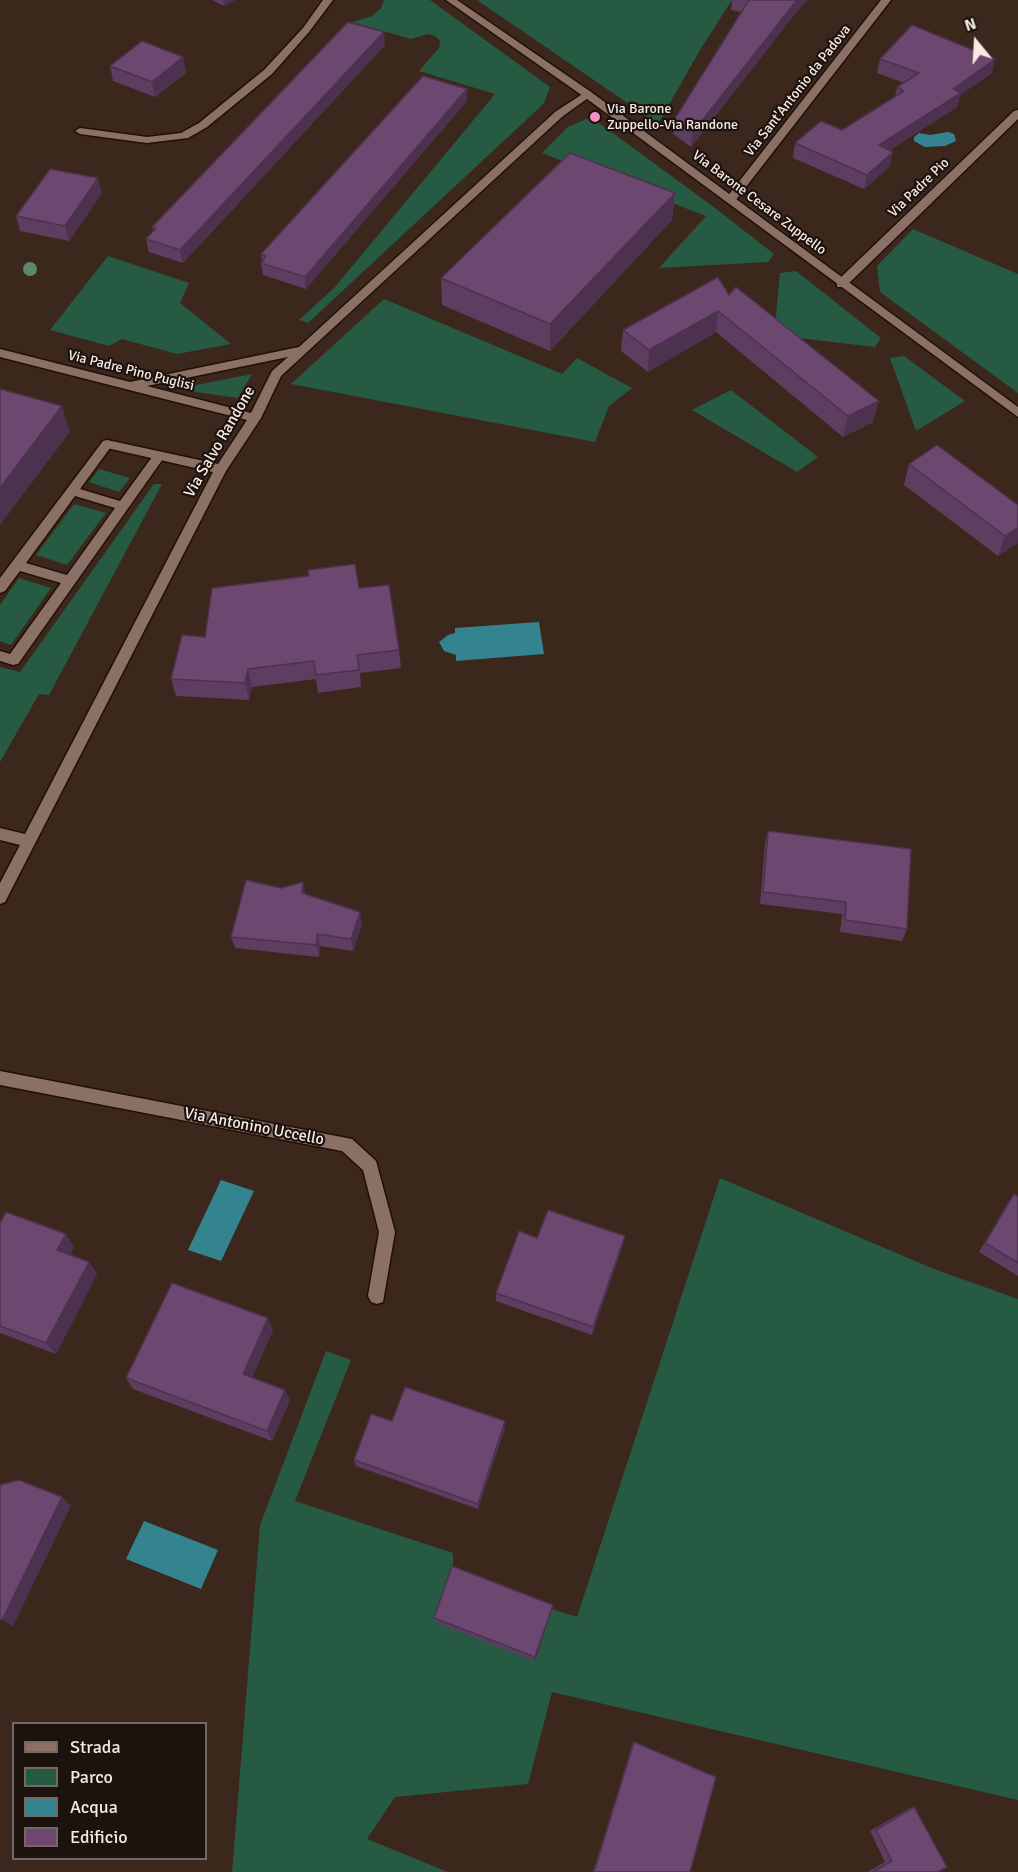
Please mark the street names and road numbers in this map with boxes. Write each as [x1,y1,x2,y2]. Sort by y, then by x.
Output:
street label: Via Sant'Antonio da Padova [741,22,855,160]
street label: Via Barone Cesare Zuppello [689,147,829,259]
street label: Via Padre Pio [885,155,953,221]
street label: Via Padre Pino Puglisi [66,347,196,395]
street label: Via Salvo Randone [180,383,260,501]
street label: Via Antonino Uccello [182,1104,326,1150]

